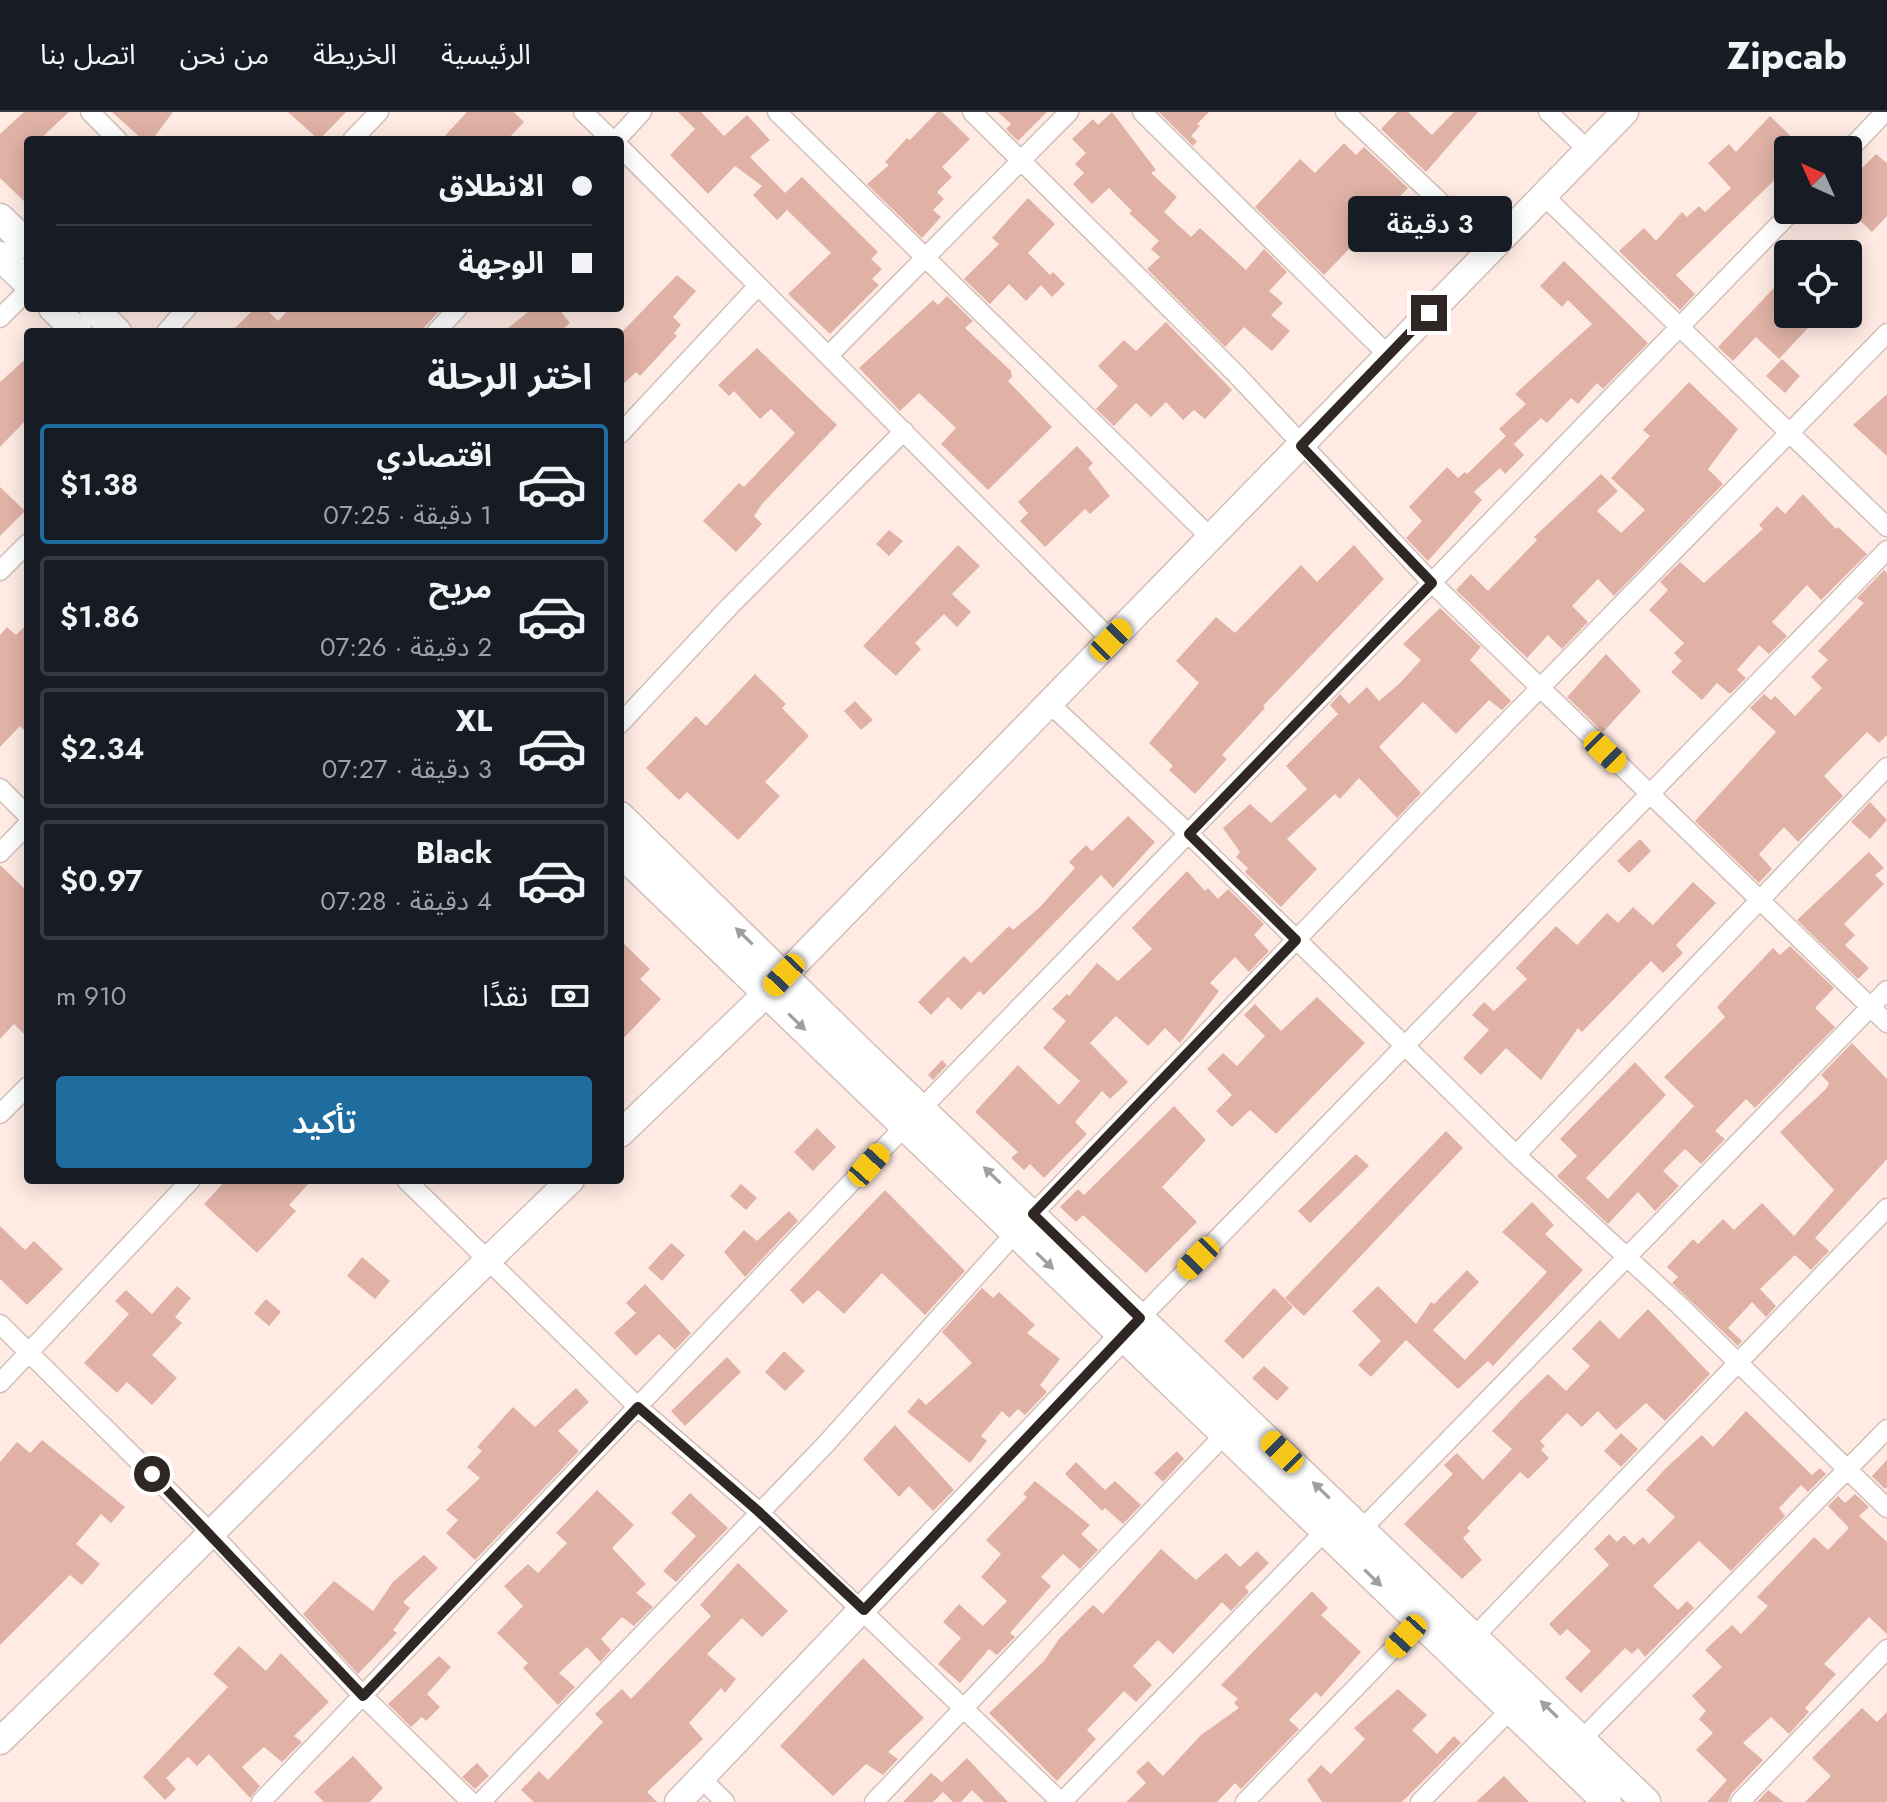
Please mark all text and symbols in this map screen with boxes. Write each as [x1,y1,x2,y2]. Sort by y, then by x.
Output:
text: Zipcab [1727,28,1847,83]
text: اتصل بنا [40,34,136,75]
text: من نحن [180,34,269,75]
text: الخريطة [313,34,397,75]
text: الرئيسية [441,34,531,75]
north arrow [1774,136,1862,224]
map controls [1774,136,1862,328]
text: الانطلاق [439,164,544,207]
callout: 3 دقيقة [1347,197,1511,253]
text: 3 دقيقة [1387,205,1473,243]
button: locate [1774,240,1862,328]
text: الوجهة [459,241,544,284]
route end [1411,295,1447,331]
text: اختر الرحلة [427,350,592,402]
text: اقتصادي [377,434,492,477]
icon: car [516,448,588,520]
text: $1.38 [60,463,138,506]
text: 1 دقيقة · 07:25 [323,496,492,534]
text: مريح [429,566,492,609]
icon: car [516,580,588,652]
text: $1.86 [60,595,140,638]
car [1086,614,1136,666]
text: 2 دقيقة · 07:26 [320,628,492,666]
text: XL [456,699,492,742]
icon: car [516,712,588,784]
text: $2.34 [60,727,144,770]
car [1579,727,1631,777]
text: 3 دقيقة · 07:27 [322,750,492,788]
text: Black [416,831,492,874]
icon: car [516,844,588,916]
text: $0.97 [60,859,143,902]
text: 4 دقيقة · 07:28 [320,882,492,920]
one-way arrow [735,927,754,946]
car [759,949,809,1001]
text: نقدًا [482,974,528,1017]
icon: cash [548,974,592,1018]
text: 910 m [56,977,126,1015]
one-way arrow [788,1013,807,1031]
button: تأكيد [56,1076,592,1168]
car [844,1139,894,1191]
one-way arrow [983,1166,1002,1185]
car [1173,1232,1223,1284]
one-way arrow [1035,1252,1054,1270]
car [1256,1427,1308,1477]
route start [134,1456,170,1492]
one-way arrow [1312,1481,1331,1500]
one-way arrow [1363,1568,1382,1587]
car [1381,1610,1431,1662]
one-way arrow [1540,1701,1559,1719]

